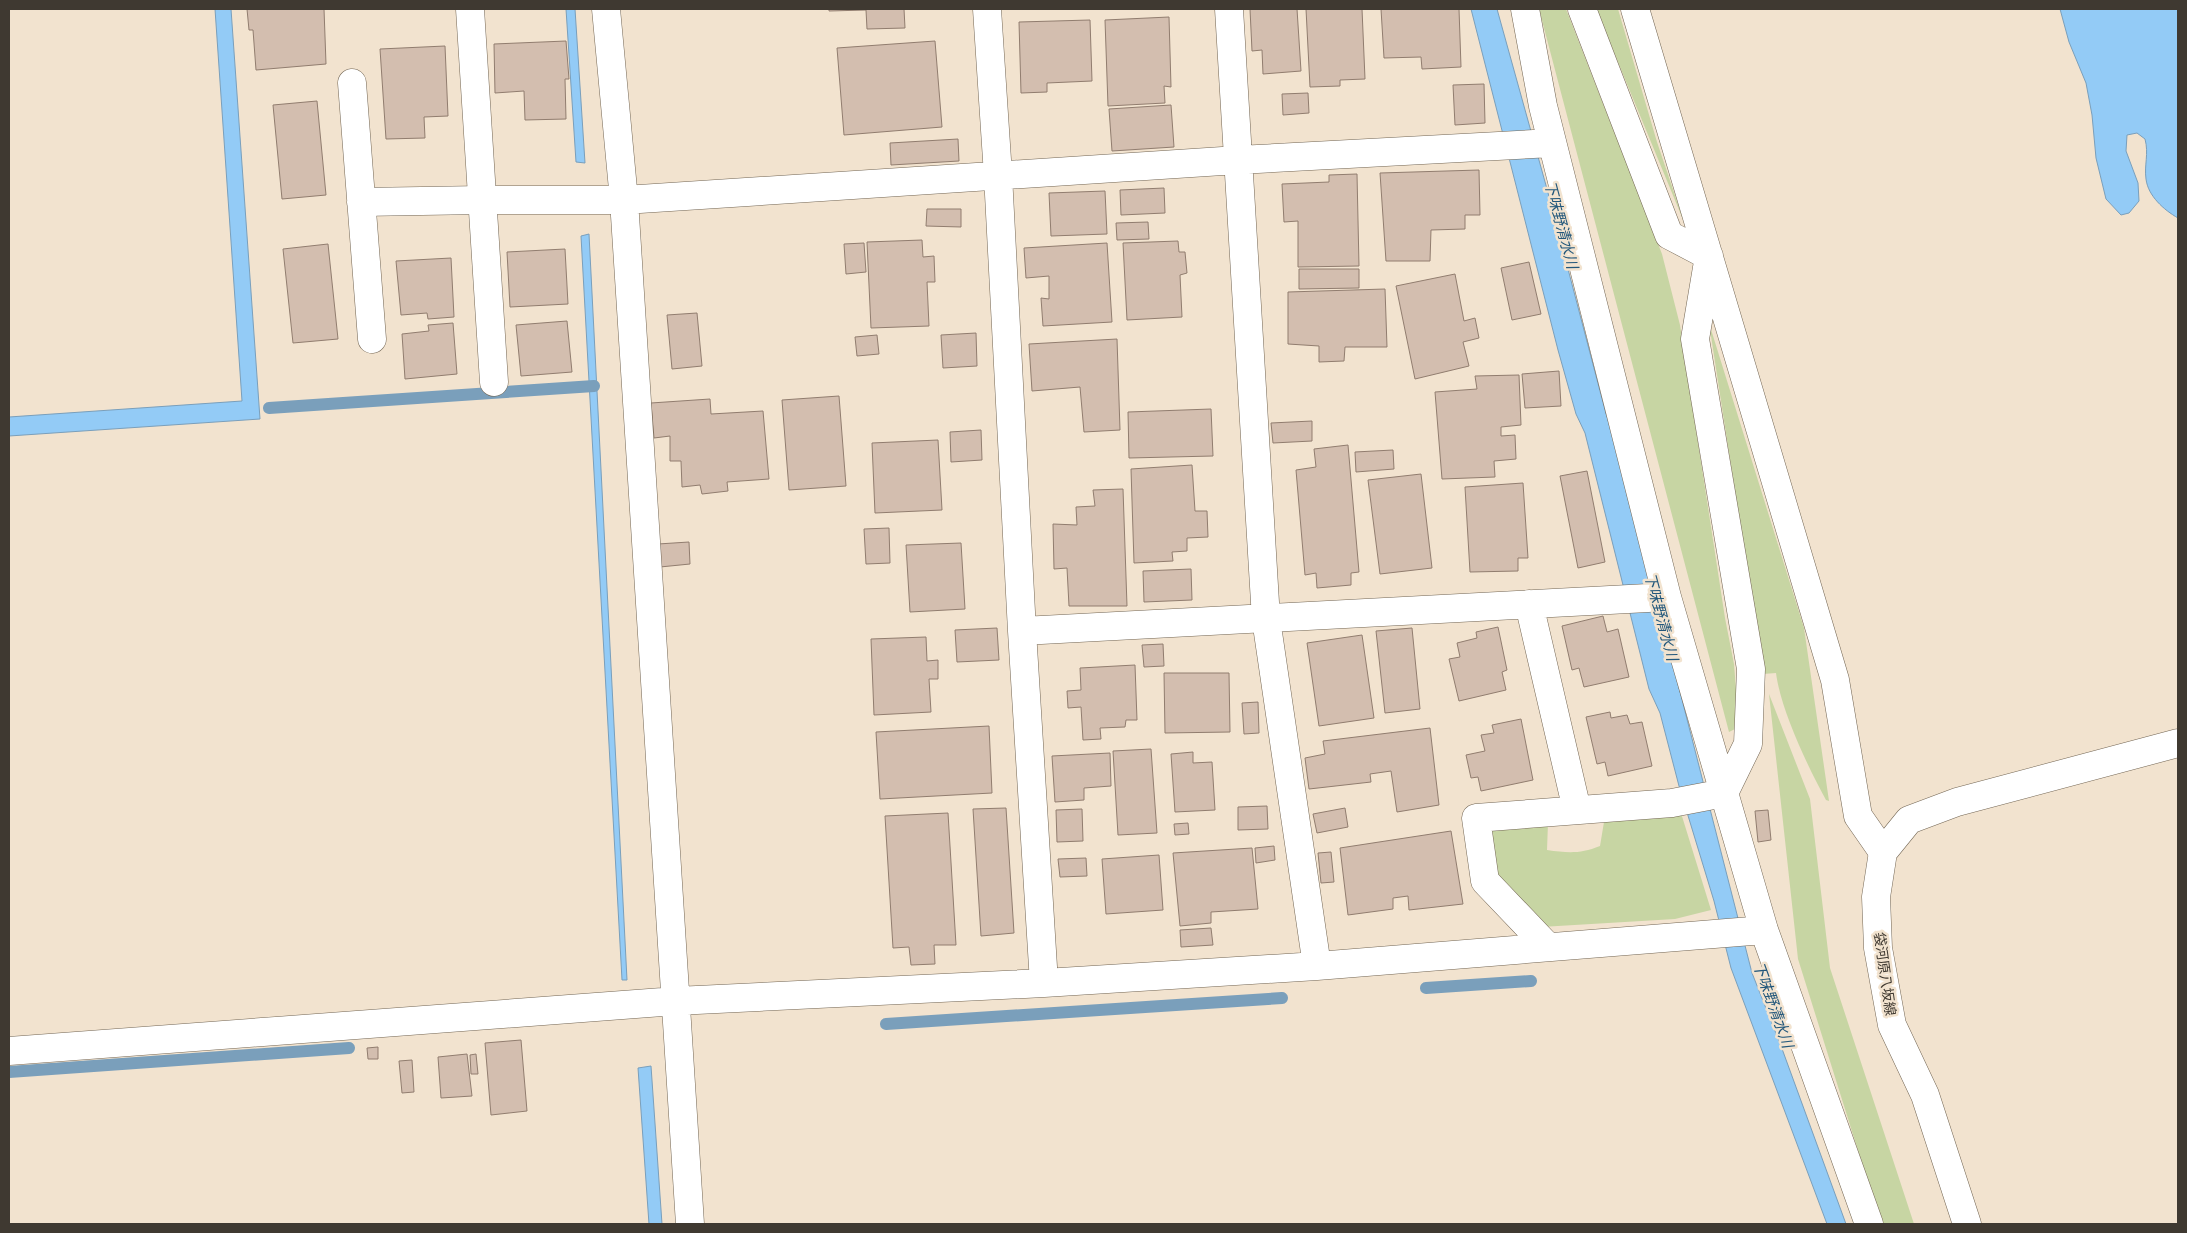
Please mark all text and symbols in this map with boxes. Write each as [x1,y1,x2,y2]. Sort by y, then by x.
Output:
water label: 下味野清水川 [1541,179,1583,273]
water label: 下味野清水川 [1641,571,1683,665]
street label: 袋河原八坂線 [1870,931,1900,1017]
water label: 下味野清水川 [1749,959,1798,1052]

